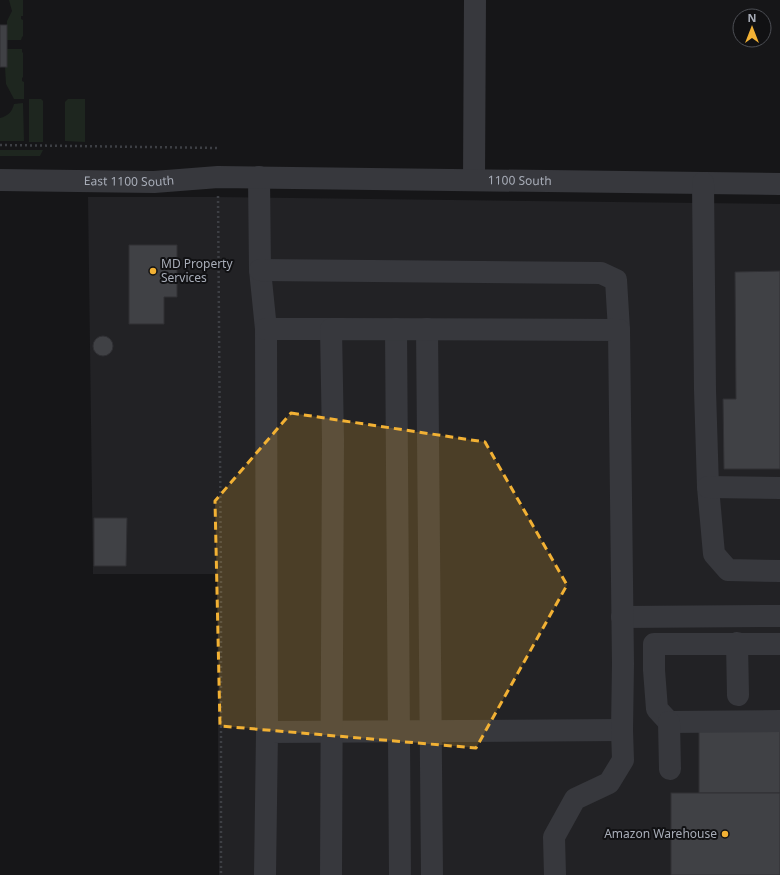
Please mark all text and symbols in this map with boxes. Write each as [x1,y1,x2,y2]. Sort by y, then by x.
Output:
north arrow [732,8,772,48]
text: N [748,10,756,25]
street label: East 1100 South [84,171,175,190]
street label: 1100 South [488,171,552,189]
place label: MD Property Services [161,255,233,286]
marker: MD Property Services [148,266,158,276]
place label: Amazon Warehouse [604,825,717,842]
marker: Amazon Warehouse [720,829,730,839]

